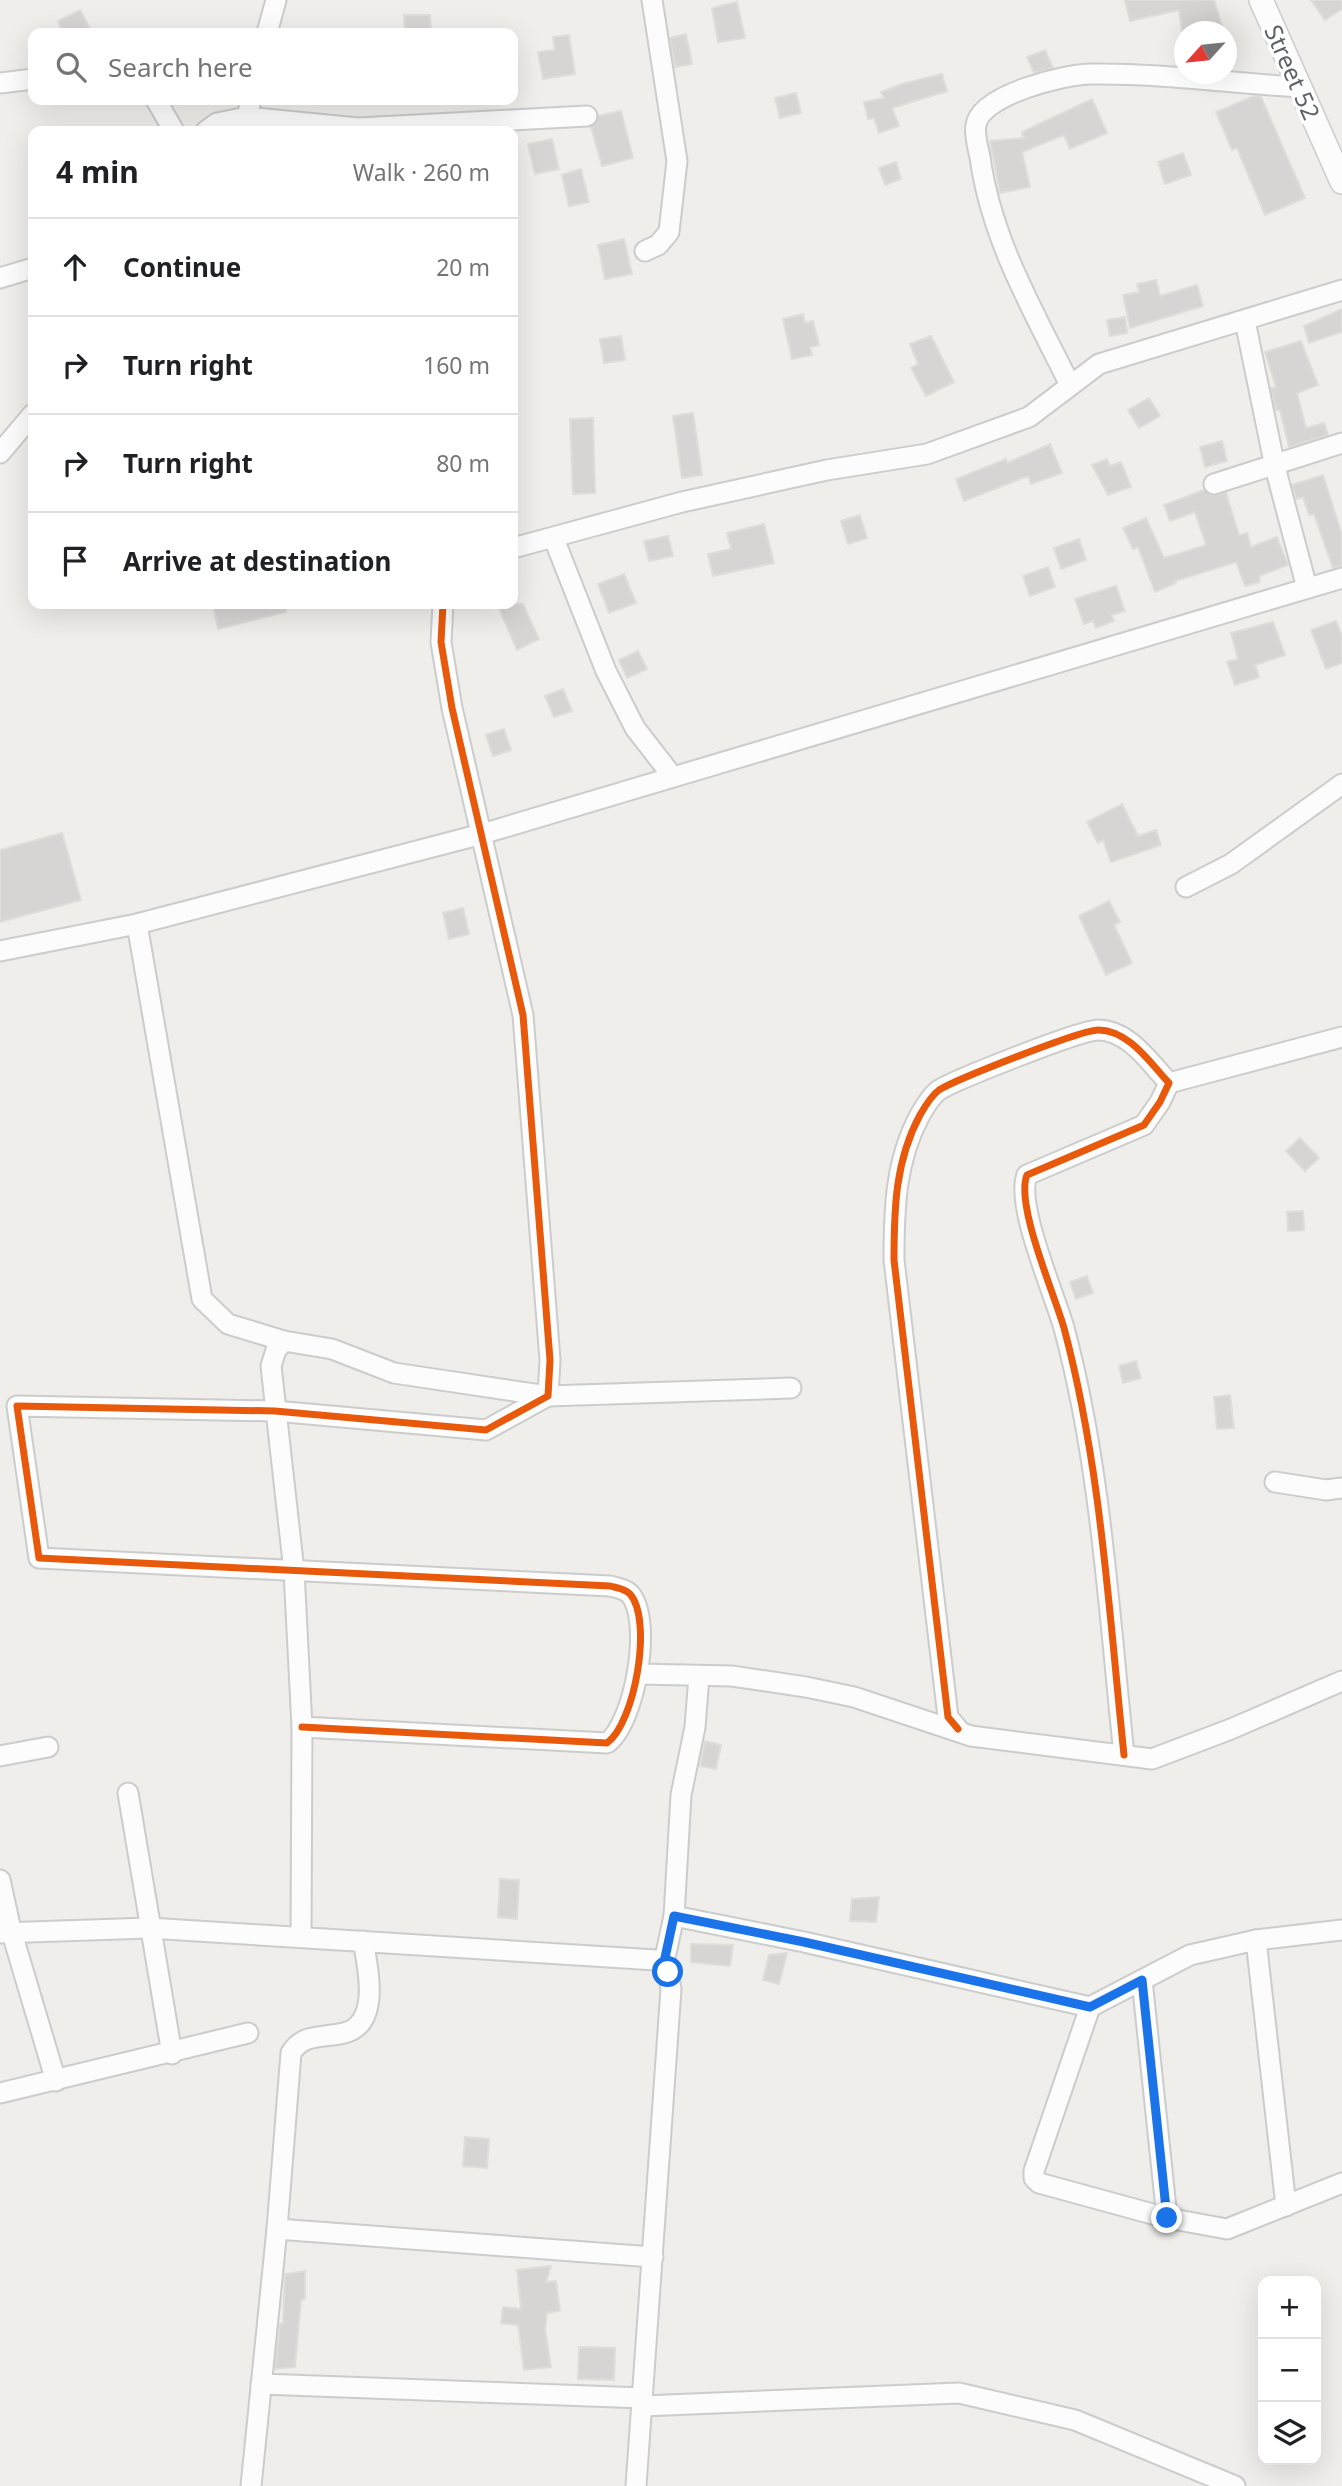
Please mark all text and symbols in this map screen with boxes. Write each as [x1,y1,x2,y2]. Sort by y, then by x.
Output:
street label: Street 52 [1257,19,1329,125]
north arrow [1174,21,1237,84]
search box [28,28,518,105]
icon: search [52,48,90,86]
text: Search here [108,49,253,85]
text: 4 min [56,151,139,192]
text: Walk · 260 m [353,156,490,188]
icon: ahead [56,248,94,286]
text: Continue [123,249,241,285]
text: 20 m [436,251,490,283]
icon: right [56,346,94,384]
text: Turn right [123,347,253,383]
text: 160 m [423,349,490,381]
icon: right [56,444,94,482]
text: Turn right [123,445,253,481]
text: 80 m [436,447,490,479]
icon: arrive [56,542,94,580]
text: Arrive at destination [123,543,392,579]
route start [652,1956,683,1987]
route end [1151,2202,1182,2233]
map controls [1258,2276,1321,2465]
button: + [1258,2276,1321,2339]
button: − [1258,2339,1321,2402]
button: layers [1258,2402,1321,2465]

